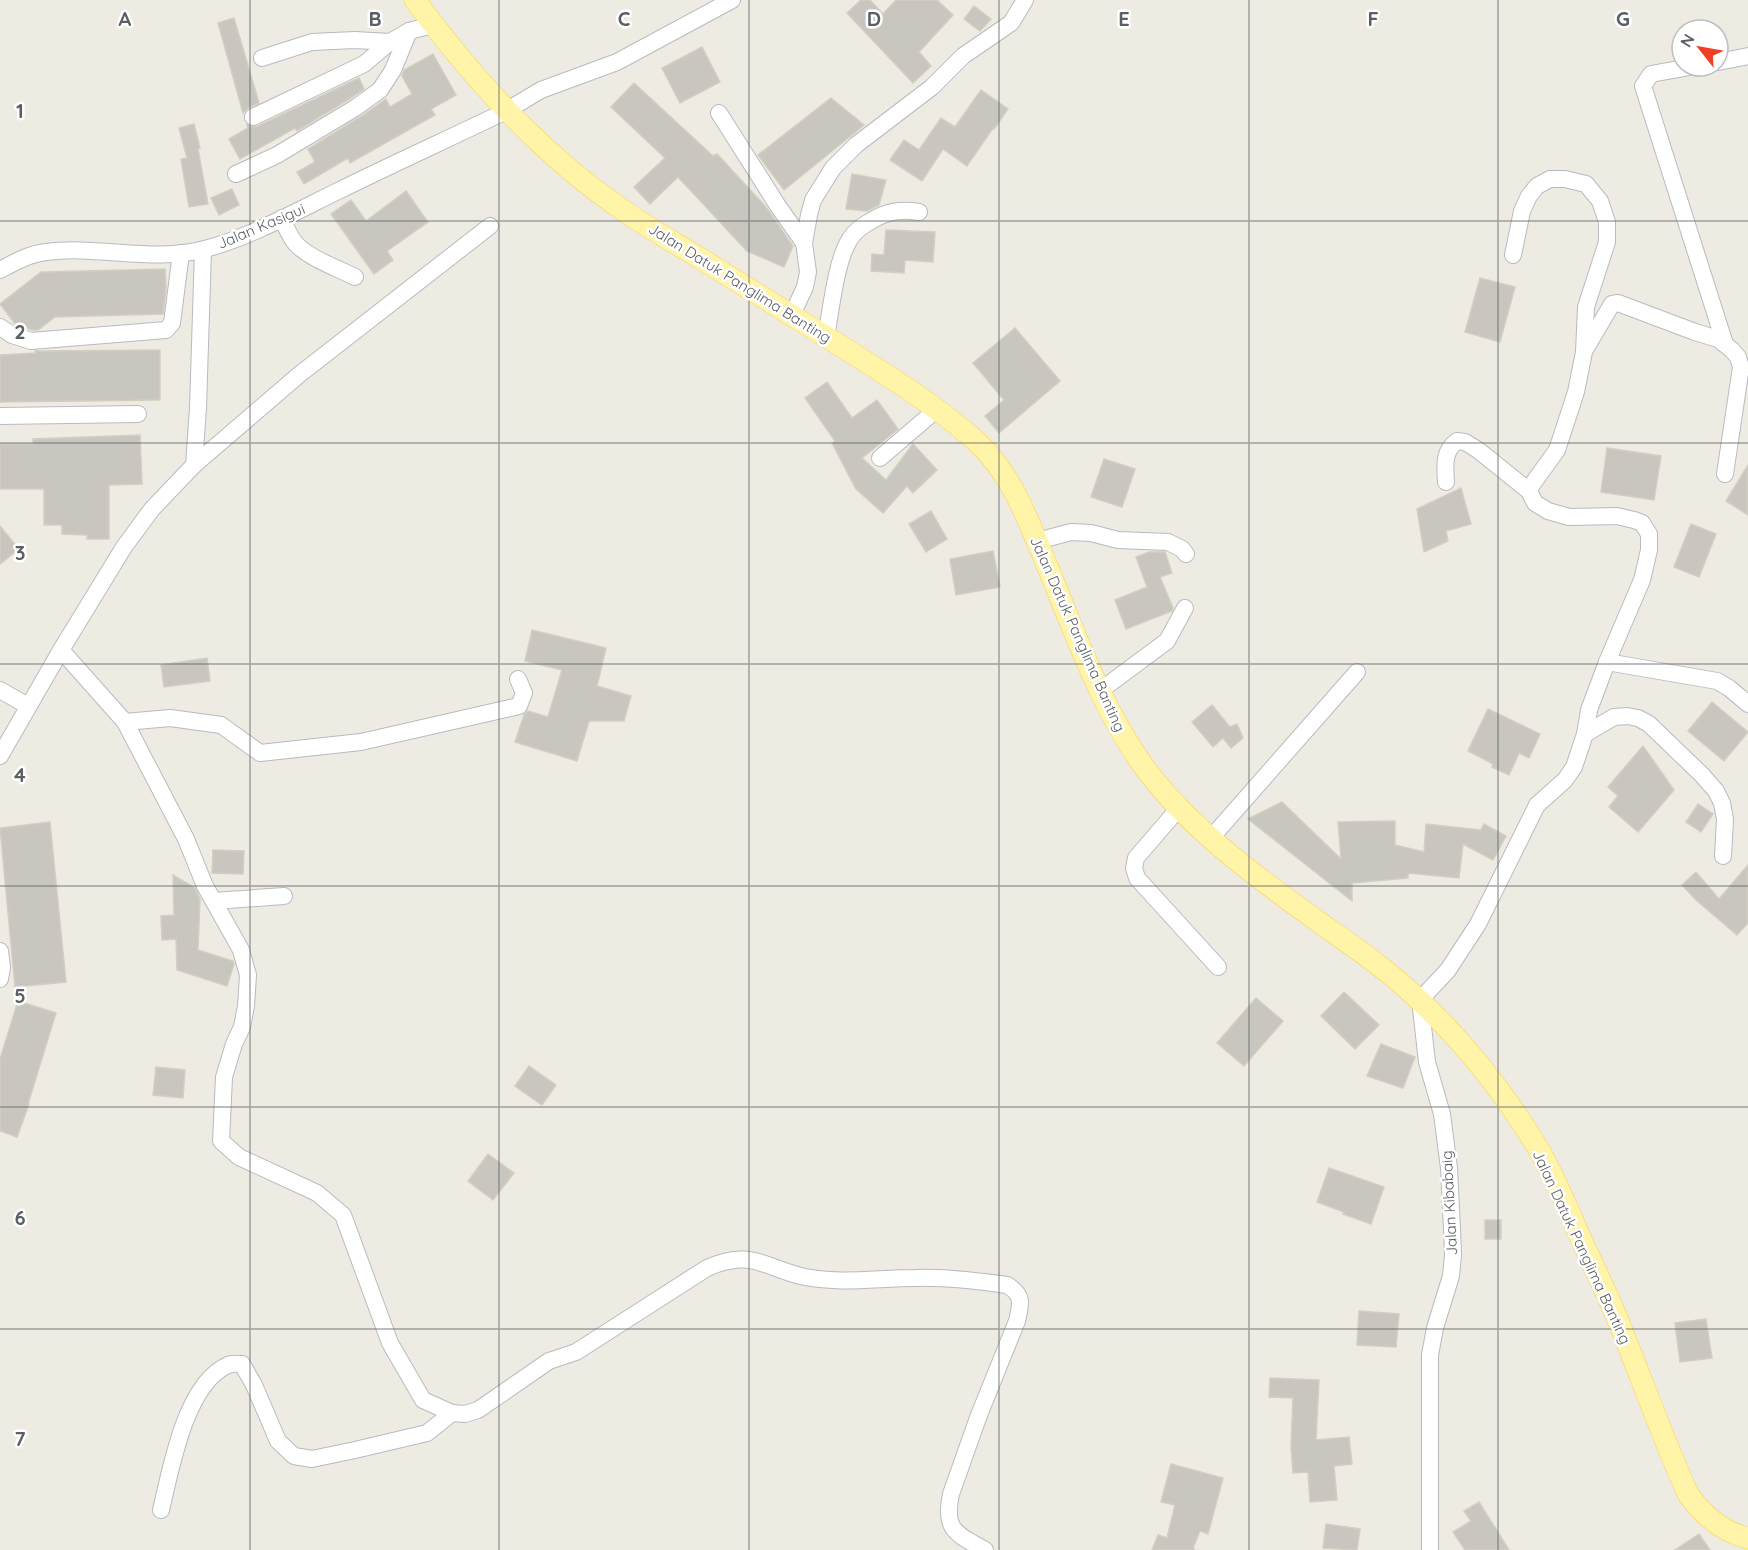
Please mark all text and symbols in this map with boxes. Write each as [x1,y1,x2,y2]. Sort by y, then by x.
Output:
text: A [119,6,132,31]
text: B [368,6,382,31]
text: C [618,6,631,31]
text: D [867,6,881,31]
text: E [1118,6,1130,31]
text: F [1367,6,1379,31]
text: G [1616,6,1630,31]
north arrow [1670,18,1730,78]
text: N [1676,30,1699,50]
text: 1 [16,98,24,123]
street label: Jalan Kasigui [214,199,308,253]
street label: Jalan Datuk Panglima Banting [645,219,835,347]
text: 2 [14,319,26,344]
street label: Jalan Datuk Panglima Banting [1026,533,1130,735]
text: 3 [15,540,25,565]
text: 4 [14,762,26,787]
text: 5 [14,983,26,1008]
street label: Jalan Datuk Panglima Banting [1529,1147,1635,1347]
street label: Jalan Kibabaig [1437,1150,1461,1256]
text: 6 [14,1205,26,1230]
text: 7 [15,1426,26,1451]

